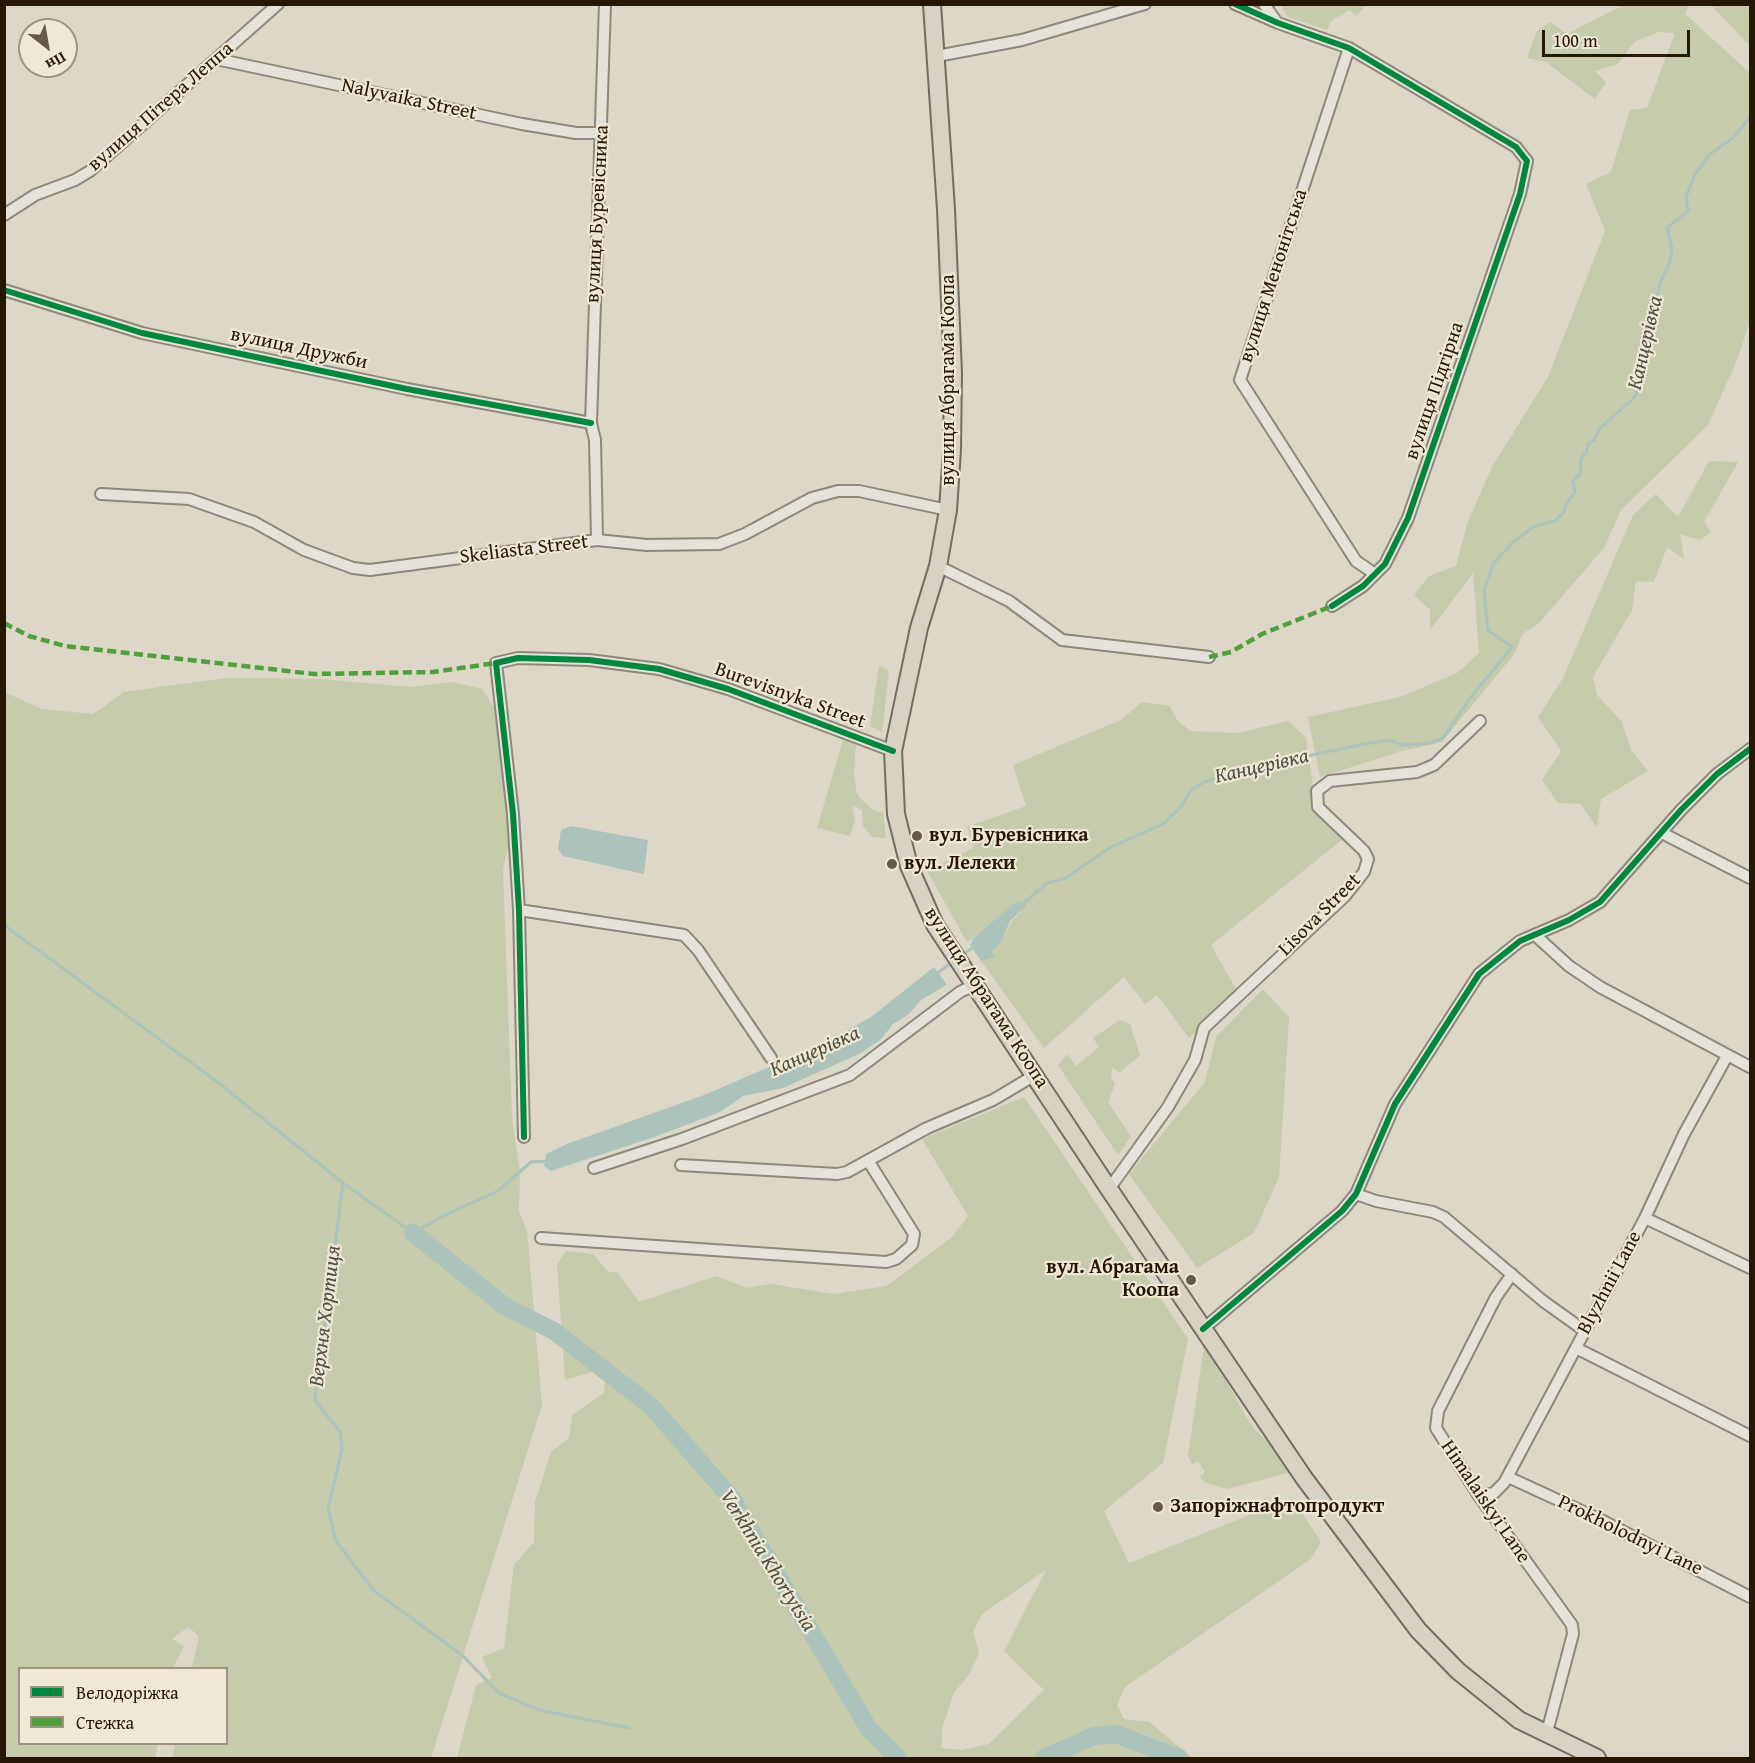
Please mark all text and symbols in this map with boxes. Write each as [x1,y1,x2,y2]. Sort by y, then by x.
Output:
north arrow [18,18,78,78]
scale bar [1545,18,1694,56]
text: 100 m [1553,27,1598,54]
street label: вулиця Пітера Леппа [83,37,239,177]
text: Пн [41,46,71,77]
street label: Nalyvaika Street [339,74,479,126]
street label: вулиця Буревісника [581,124,615,304]
street label: вулиця Менонітська [1235,186,1313,366]
street label: вулиця Абрагама Коопа [937,274,961,486]
water label: Канцерівка [1623,294,1669,392]
street label: вулиця Підгірна [1400,319,1470,463]
street label: вулиця Дружби [228,323,370,375]
street label: Skeliasta Street [458,530,590,570]
street label: Burevisnyka Street [711,658,869,734]
water label: Канцерівка [1213,744,1311,790]
place label: вул. Буревісника [929,824,1088,848]
marker: вул. Буревісника [910,829,924,843]
place label: вул. Лелеки [904,852,1016,876]
marker: вул. Лелеки [885,857,899,871]
street label: Lisova Street [1274,869,1366,961]
street label: вулиця Абрагама Коопа [918,903,1054,1093]
water label: Канцерівка [766,1021,864,1083]
street label: Blyzhnii Lane [1573,1227,1647,1339]
water label: Верхня Хортиця [305,1244,347,1388]
place label: вул. Абрагама Коопа [1046,1256,1179,1303]
marker: вул. Абрагама Коопа [1184,1273,1198,1287]
street label: Himalaiskyi Lane [1435,1436,1535,1568]
water label: Verkhnia Khortytsia [713,1485,821,1637]
street label: Prokholodnyi Lane [1554,1491,1706,1581]
place label: Запоріжнафтопродукт [1170,1495,1384,1519]
marker: Запоріжнафтопродукт [1151,1500,1165,1514]
legend [18,1667,228,1745]
text: Велодоріжка [76,1679,179,1706]
text: Стежка [76,1709,134,1736]

